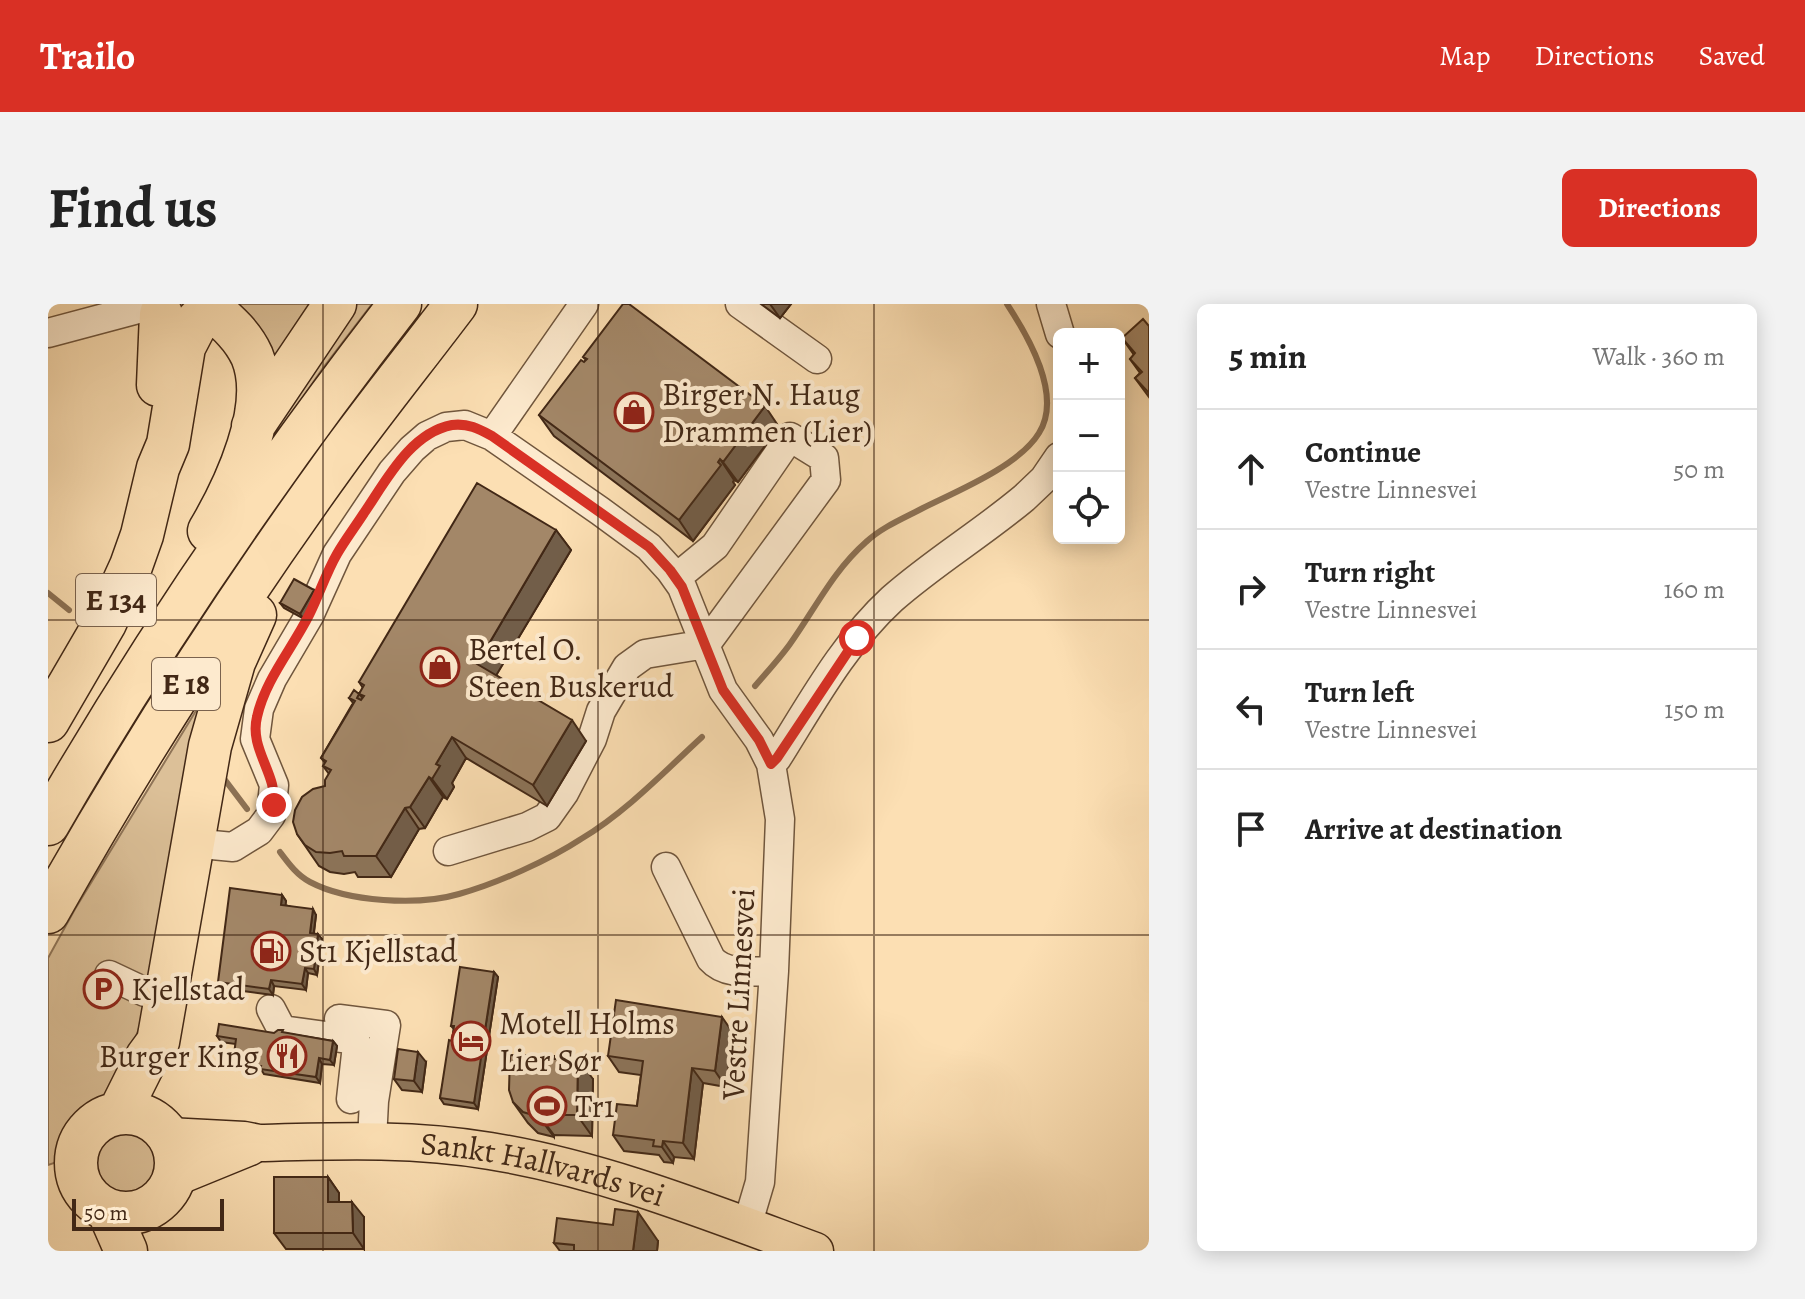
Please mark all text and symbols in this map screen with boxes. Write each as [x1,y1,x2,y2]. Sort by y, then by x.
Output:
text: Trailo [40,30,135,82]
text: Map [1439,37,1490,75]
text: Directions [1534,37,1655,75]
text: Saved [1699,37,1765,75]
button: Directions [1562,169,1757,247]
text: Find us [48,170,218,246]
map controls [1053,328,1125,544]
button: + [1053,328,1125,400]
text: 5 min [1229,333,1307,380]
text: Walk · 360 m [1593,339,1725,374]
place label: Birger N. Haug Drammen (Lier) [662,372,872,453]
shop icon: Birger N. Haug Drammen (Lier) [613,391,655,433]
button: − [1053,400,1125,472]
text: Continue [1305,432,1421,472]
icon: ahead [1229,447,1273,491]
text: 50 m [1673,452,1725,487]
button: locate [1053,472,1125,544]
text: Vestre Linnesvei [1305,472,1477,507]
text: Turn right [1305,552,1435,592]
icon: right [1229,567,1273,611]
text: 160 m [1663,572,1725,607]
road number: E 134 [76,574,156,626]
text: Vestre Linnesvei [1305,592,1477,627]
route start [839,620,875,656]
place label: Bertel O. Steen Buskerud [468,627,675,708]
shop icon: Bertel O. Steen Buskerud [419,646,461,688]
road number: E 18 [152,658,220,710]
text: Turn left [1305,672,1414,712]
icon: left [1229,687,1273,731]
text: 150 m [1664,692,1725,727]
text: Vestre Linnesvei [1305,712,1477,747]
route end [256,787,292,823]
icon: arrive [1229,807,1273,851]
text: Arrive at destination [1305,809,1562,849]
street label: Vestre Linnesvei [710,887,766,1102]
place label: St1 Kjellstad [299,929,458,973]
fuel station icon: St1 Kjellstad [250,930,292,972]
place label: Kjellstad [131,967,245,1011]
parking icon: Kjellstad [82,968,124,1010]
place label: Motell Holms Lier Sør [499,1001,675,1082]
hotel icon: Motell Holms Lier Sør [450,1020,492,1062]
place label: Burger King [99,1034,259,1078]
restaurant icon: Burger King [266,1035,308,1077]
place label: Tr1 [575,1084,615,1128]
sports icon: Tr1 [526,1085,568,1127]
street label: Sankt Hallvards vei [419,1121,671,1217]
scale bar [72,1195,224,1231]
text: 50 m [84,1198,128,1228]

